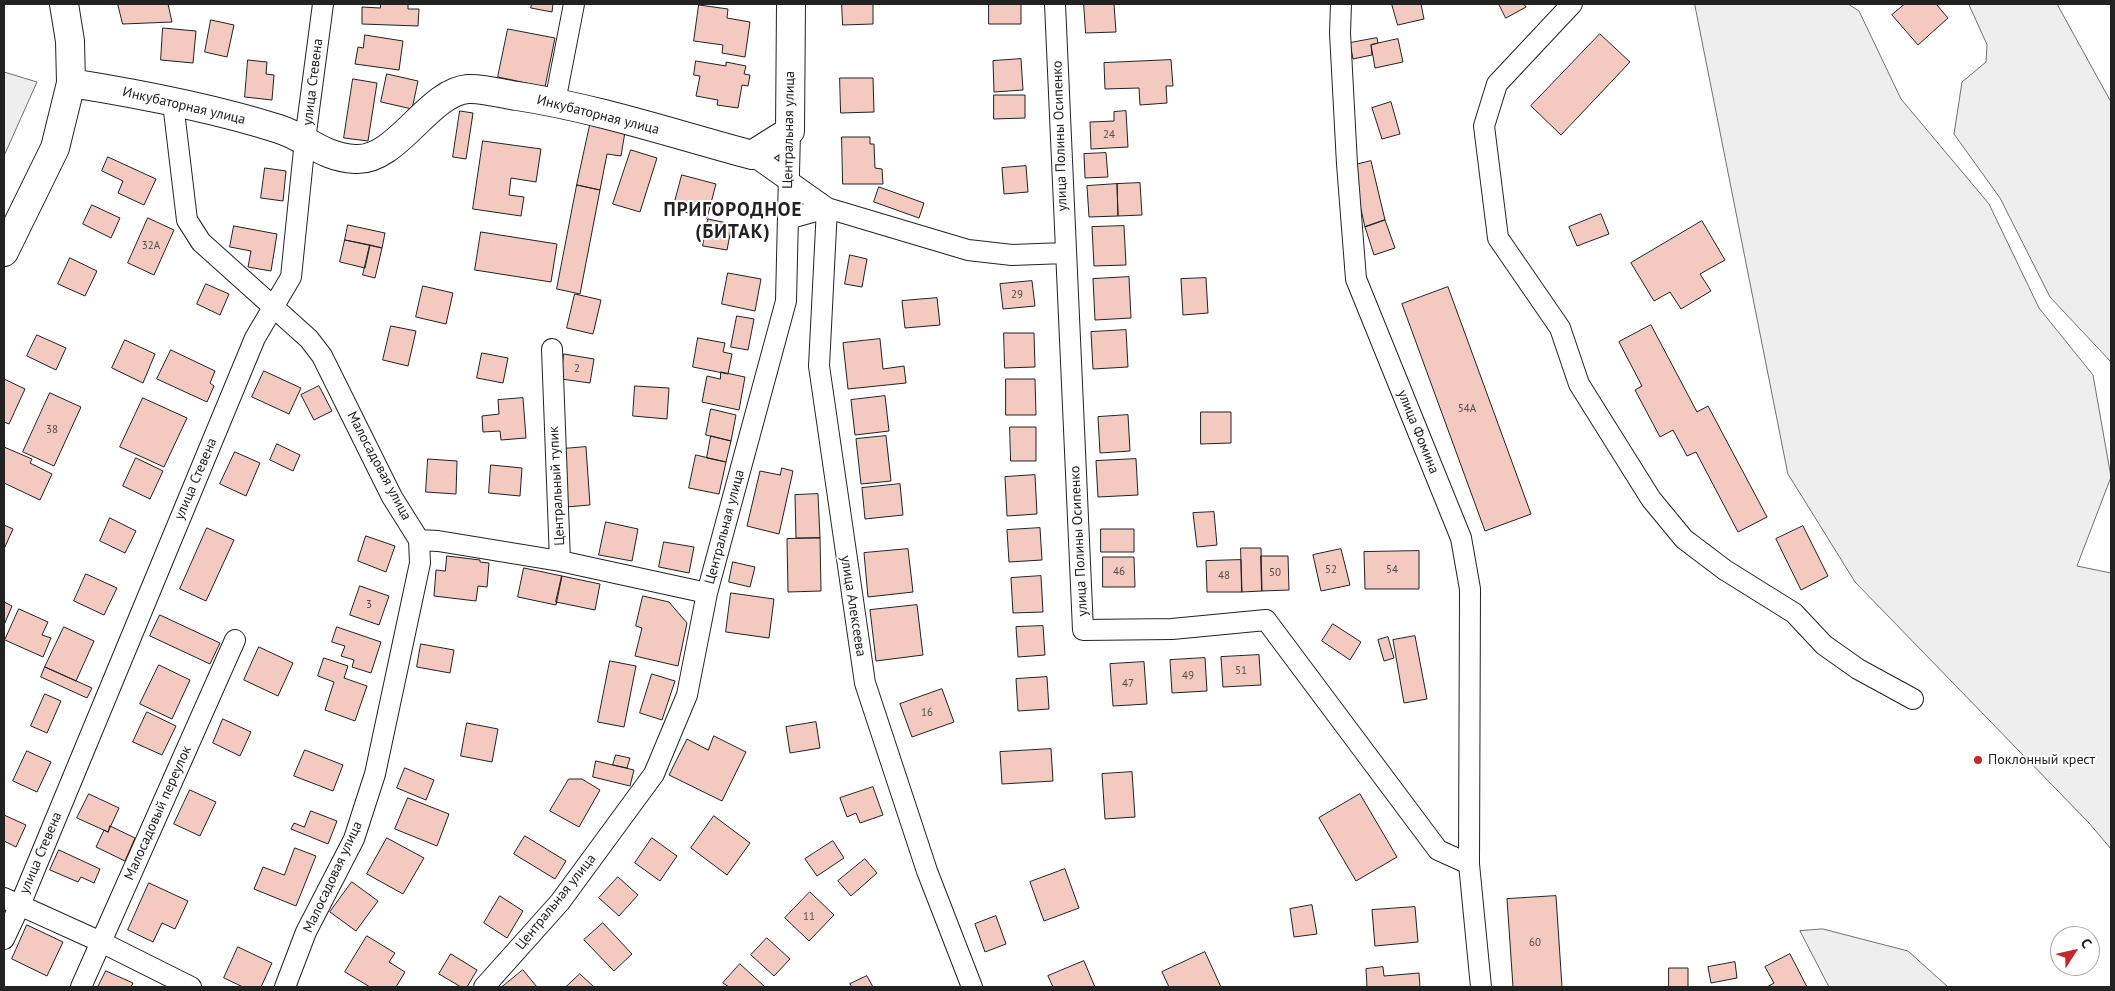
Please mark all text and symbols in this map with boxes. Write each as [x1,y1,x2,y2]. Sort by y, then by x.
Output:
street label: улица Стевена [299,38,327,126]
street label: улица Полины Осипенко [1049,60,1071,212]
street label: Центральная улица [780,71,798,189]
street label: Инкубаторная улица [121,84,247,128]
street label: Инкубаторная улица [535,92,661,138]
house number: 24 [1103,128,1115,142]
district label: ПРИГОРОДНОЕ (БИТАК) [662,200,804,244]
house number: 32А [142,239,160,253]
house number: 29 [1011,288,1023,302]
house number: 2 [574,362,580,376]
street label: улица Фомина [1394,388,1442,476]
house number: 54А [1458,402,1476,416]
street label: Малосадовая улица [343,409,415,523]
house number: 38 [46,423,58,437]
street label: Центральный тупик [545,426,569,546]
street label: улица Стевена [171,435,221,523]
street label: улица Полины Осипенко [1067,465,1091,617]
street label: Центральная улица [702,468,748,586]
street label: улица Алексеева [837,554,869,658]
house number: 52 [1325,563,1337,577]
house number: 54 [1386,563,1398,577]
house number: 46 [1113,565,1125,579]
house number: 50 [1269,566,1281,580]
house number: 48 [1218,569,1230,583]
house number: 3 [366,598,372,612]
house number: 51 [1235,664,1247,678]
house number: 49 [1182,669,1194,683]
house number: 47 [1122,677,1134,691]
house number: 16 [921,706,933,720]
street label: Малосадовый переулок [121,743,195,883]
place label: Поклонный крест [1988,752,2095,768]
marker: Поклонный крест [1972,754,1984,766]
street label: улица Стевена [16,809,66,897]
street label: Малосадовая улица [300,819,366,935]
street label: Центральная улица [512,851,600,953]
house number: 11 [803,910,815,924]
north arrow [2050,926,2100,976]
text: С [2077,935,2096,951]
house number: 60 [1529,936,1541,950]

